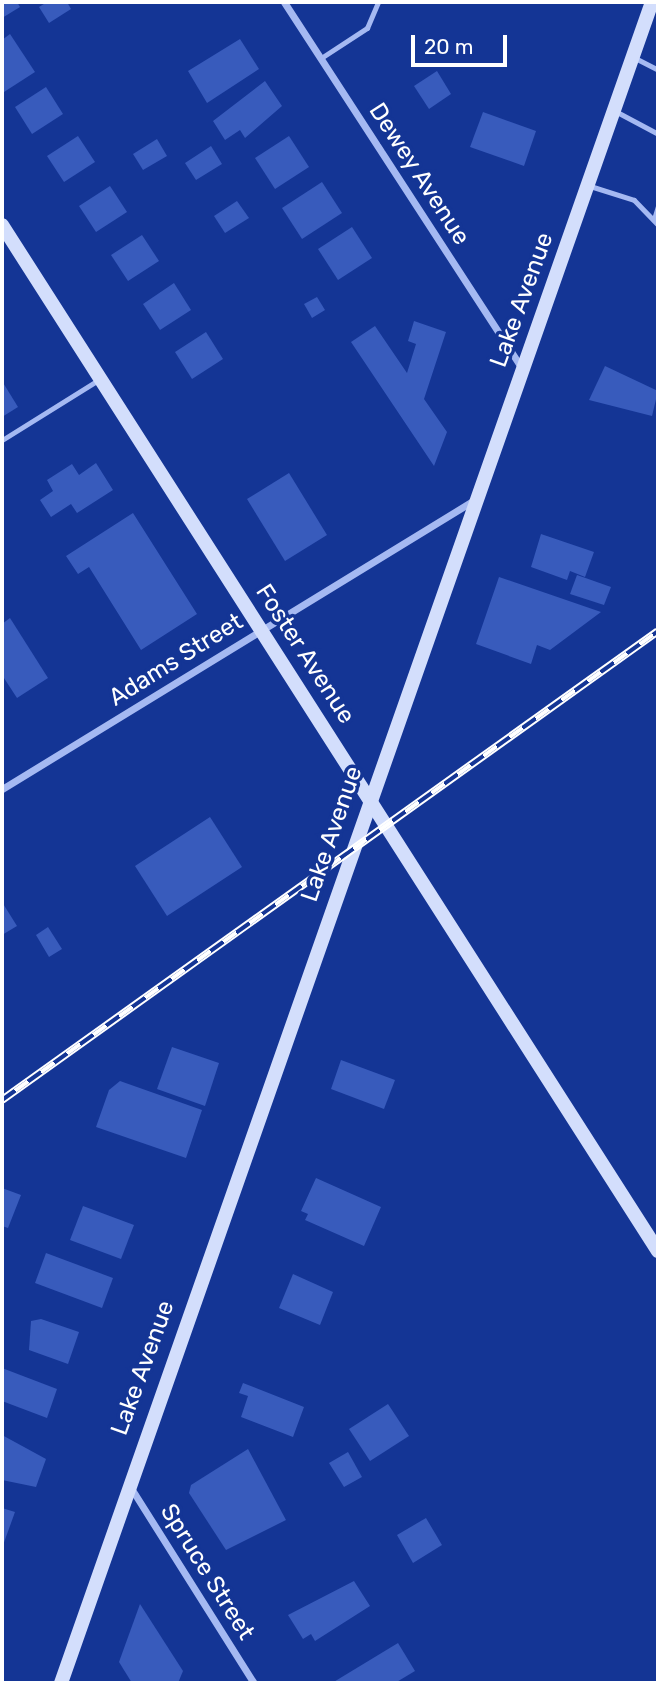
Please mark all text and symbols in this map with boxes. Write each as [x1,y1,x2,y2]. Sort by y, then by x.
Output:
scale bar [415,21,511,65]
text: 20 m [424,34,473,59]
street label: Dewey Avenue [362,97,476,251]
street label: Lake Avenue [484,228,560,372]
street label: Foster Avenue [249,578,361,730]
street label: Adams Street [104,607,248,713]
street label: Lake Avenue [295,762,369,906]
street label: Lake Avenue [105,1296,181,1440]
street label: Spruce Street [154,1499,260,1645]

